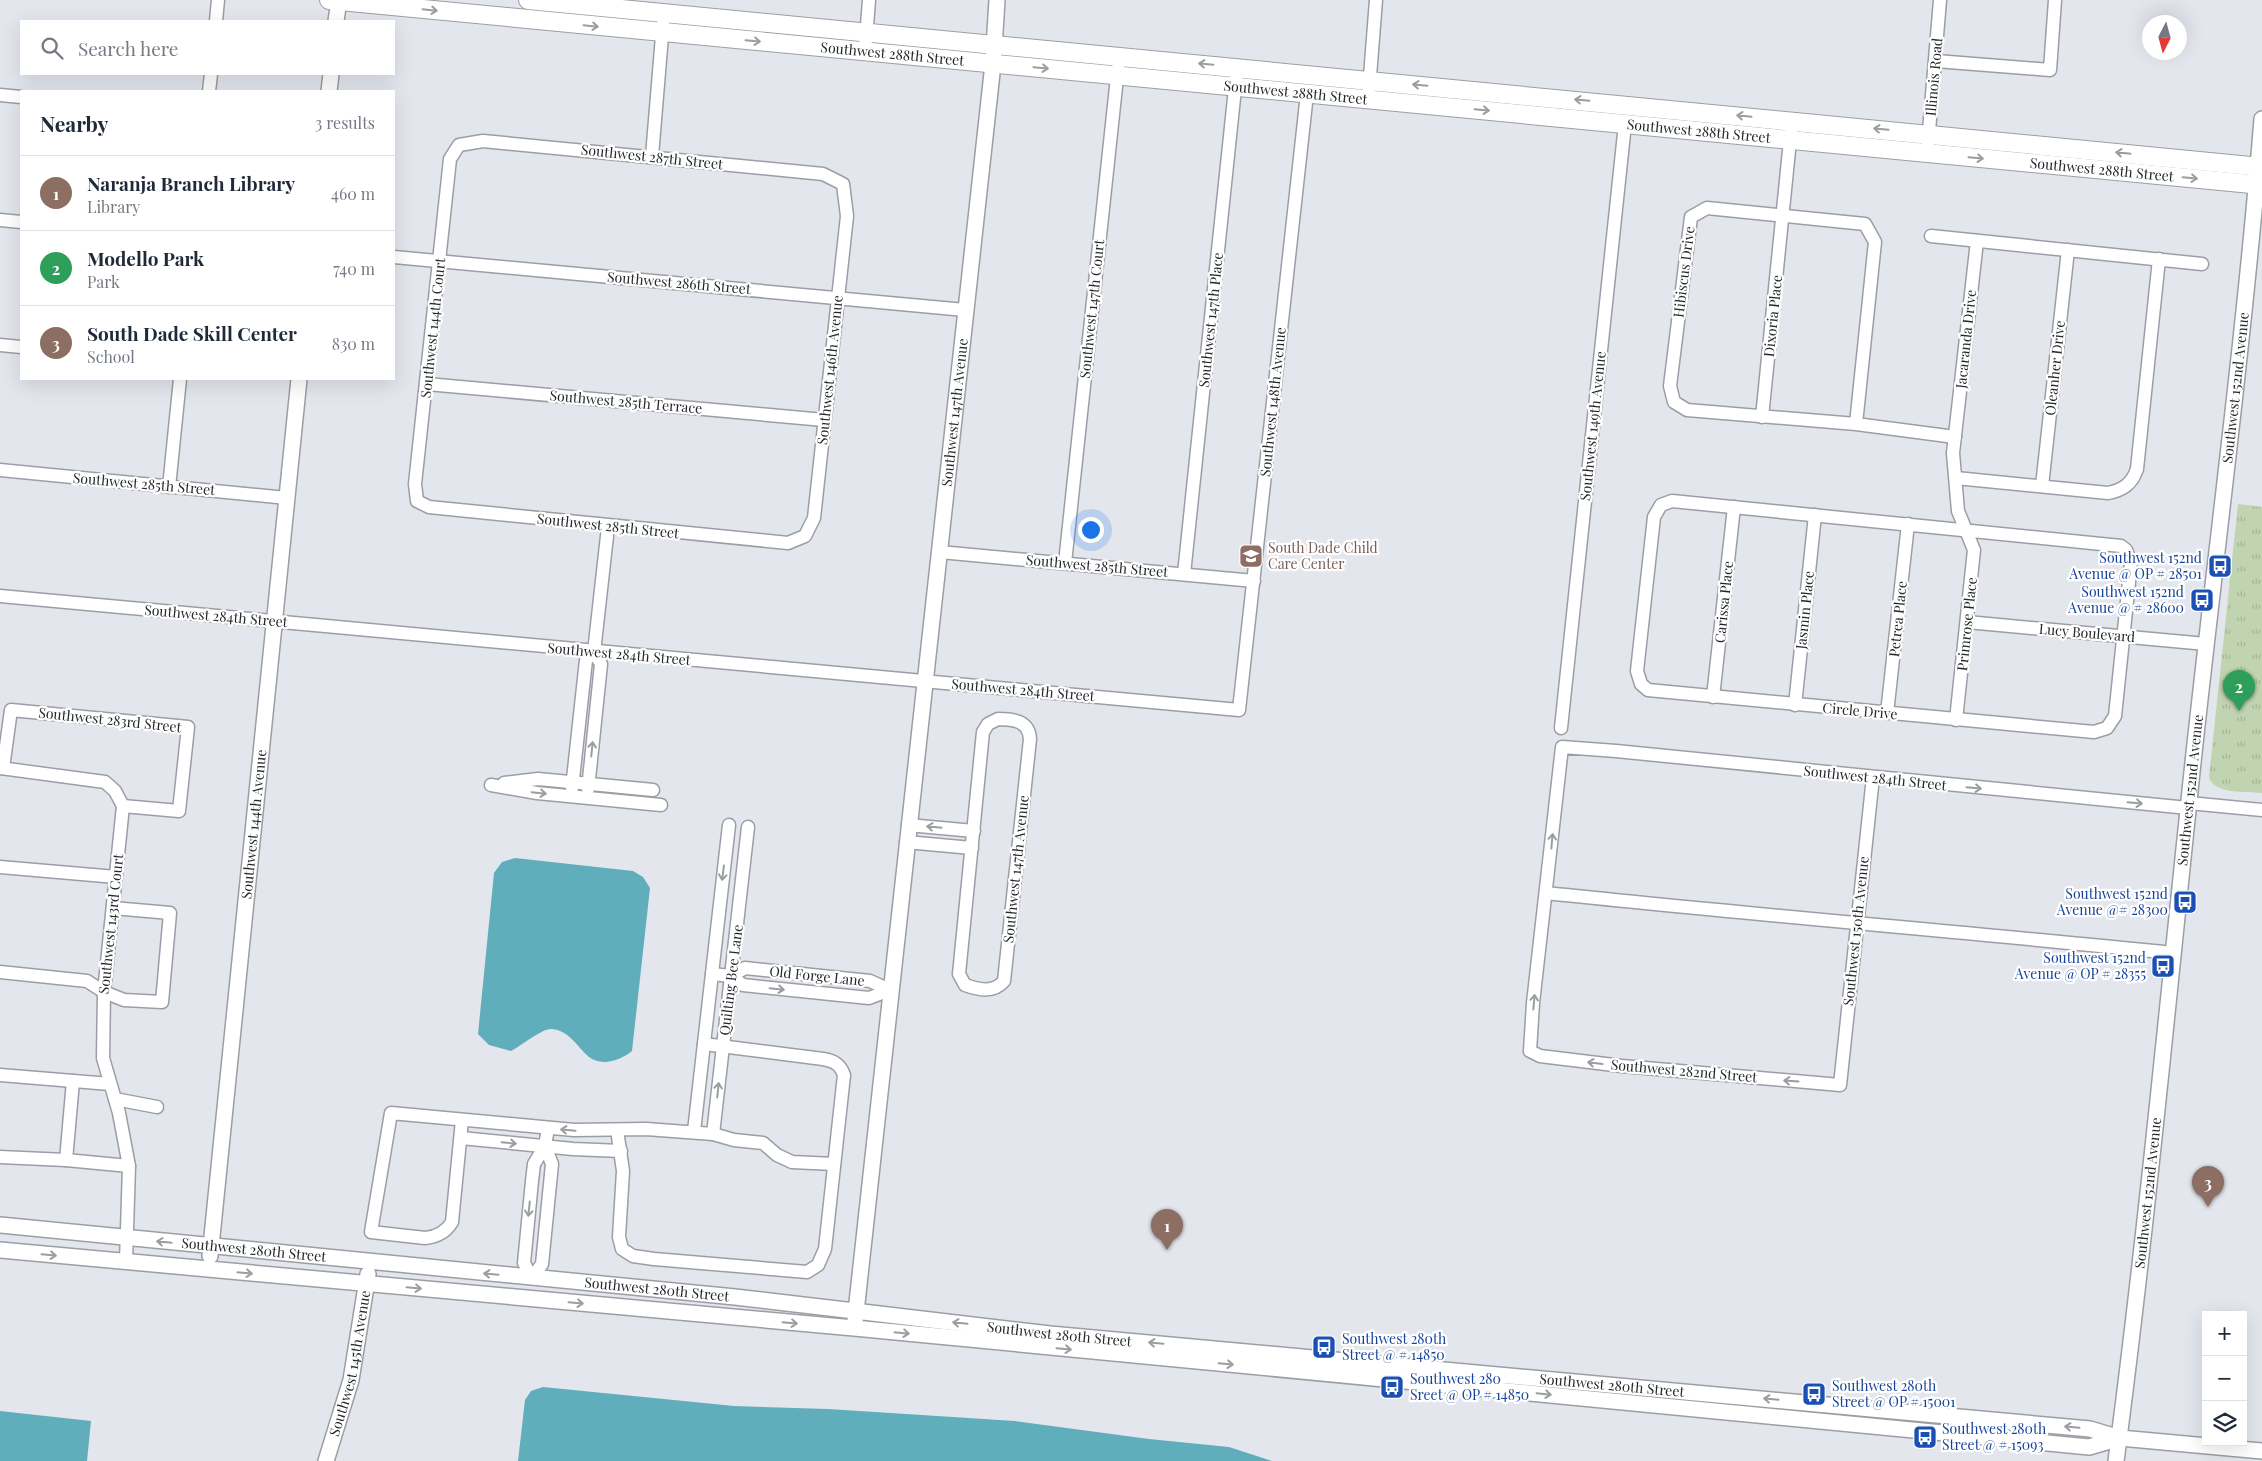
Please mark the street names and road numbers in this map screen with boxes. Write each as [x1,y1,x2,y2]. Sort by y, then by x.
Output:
street label: Southwest 288th Street [820,37,966,70]
street label: Illinois Road [1921,37,1946,117]
street label: Southwest 288th Street [1223,76,1369,108]
street label: Southwest 288th Street [1626,114,1773,147]
street label: Southwest 287th Street [580,140,725,174]
street label: Southwest 288th Street [2029,153,2176,186]
street label: Hibiscus Drive [1668,225,1699,319]
street label: Southwest 147th Court [1075,238,1108,379]
street label: Southwest 147th Place [1194,251,1227,388]
street label: Southwest 144th Court [416,256,449,399]
street label: Southwest 286th Street [606,267,753,298]
street label: Dixoria Place [1759,274,1786,358]
street label: Jacaranda Drive [1951,289,1980,390]
street label: Southwest 146th Avenue [812,294,847,446]
street label: Southwest 152nd Avenue [2217,311,2253,464]
street label: Oleanher Drive [2040,319,2069,416]
street label: Southwest 148th Avenue [1255,326,1290,478]
street label: Southwest 147th Avenue [937,337,972,487]
street label: Southwest 149th Avenue [1575,350,1610,502]
street label: Southwest 285th Terrace [549,385,703,418]
street label: Southwest 285th Street [72,468,217,499]
street label: Southwest 285th Street [536,509,681,543]
street label: Southwest 285th Street [1025,550,1170,581]
street label: Carissa Place [1710,560,1737,644]
street label: Jasmin Place [1791,570,1818,651]
street label: Primrose Place [1952,576,1981,672]
street label: Petrea Place [1884,580,1911,658]
street label: Southwest 284th Street [144,600,290,631]
street label: Lucy Boulevard [2038,619,2136,646]
street label: Southwest 284th Street [547,638,693,669]
street label: Southwest 284th Street [951,674,1097,705]
street label: Circle Drive [1822,698,1898,723]
street label: Southwest 283rd Street [37,703,184,737]
street label: Southwest 152nd Avenue [2172,713,2207,867]
street label: Southwest 144th Avenue [236,748,270,900]
street label: Southwest 284th Street [1803,761,1949,795]
street label: Southwest 147th Avenue [998,794,1033,944]
street label: Southwest 143rd Court [94,852,127,995]
street label: Southwest 150th Avenue [1838,855,1873,1007]
street label: Quilting Bee Lane [714,923,747,1037]
street label: Old Forge Lane [768,961,866,990]
street label: Southwest 282nd Street [1610,1055,1759,1086]
street label: Southwest 152nd Avenue [2130,1116,2165,1269]
street label: Southwest 280th Street [181,1233,328,1266]
street label: Southwest 280th Street [584,1272,731,1305]
street label: Southwest 145th Avenue [324,1289,374,1438]
street label: Southwest 280th Street [986,1317,1134,1351]
street label: Southwest 280th Street [1539,1369,1686,1401]

